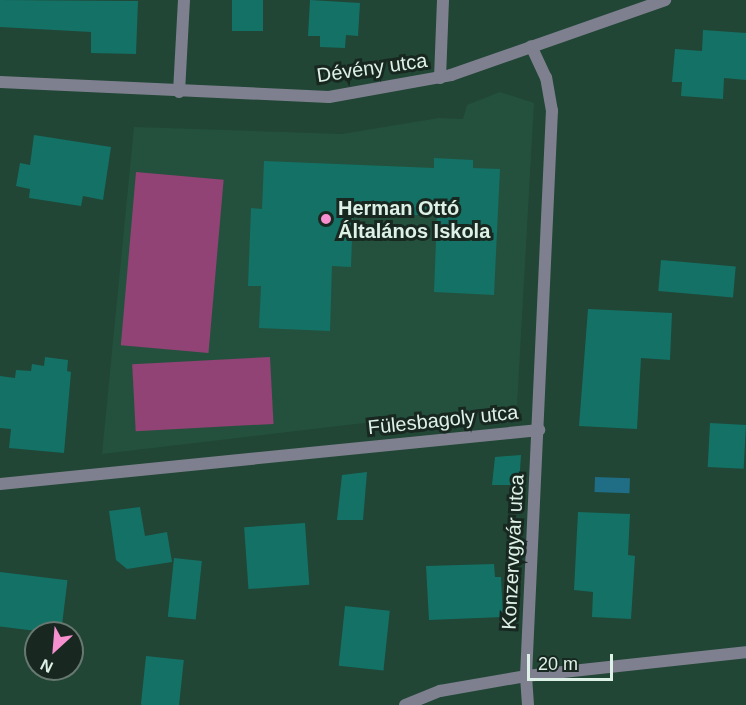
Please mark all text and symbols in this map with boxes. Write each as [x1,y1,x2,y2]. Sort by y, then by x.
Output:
street label: Dévény utca [315,48,429,88]
place label: Herman Ottó Általános Iskola [338,196,490,243]
marker: Herman Ottó Általános Iskola [319,212,333,226]
street label: Fülesbagoly utca [367,400,519,440]
street label: Konzervgyár utca [497,474,529,630]
north arrow [24,621,84,681]
scale bar [530,642,616,680]
text: 20 m [538,654,578,674]
text: N [38,656,56,676]

